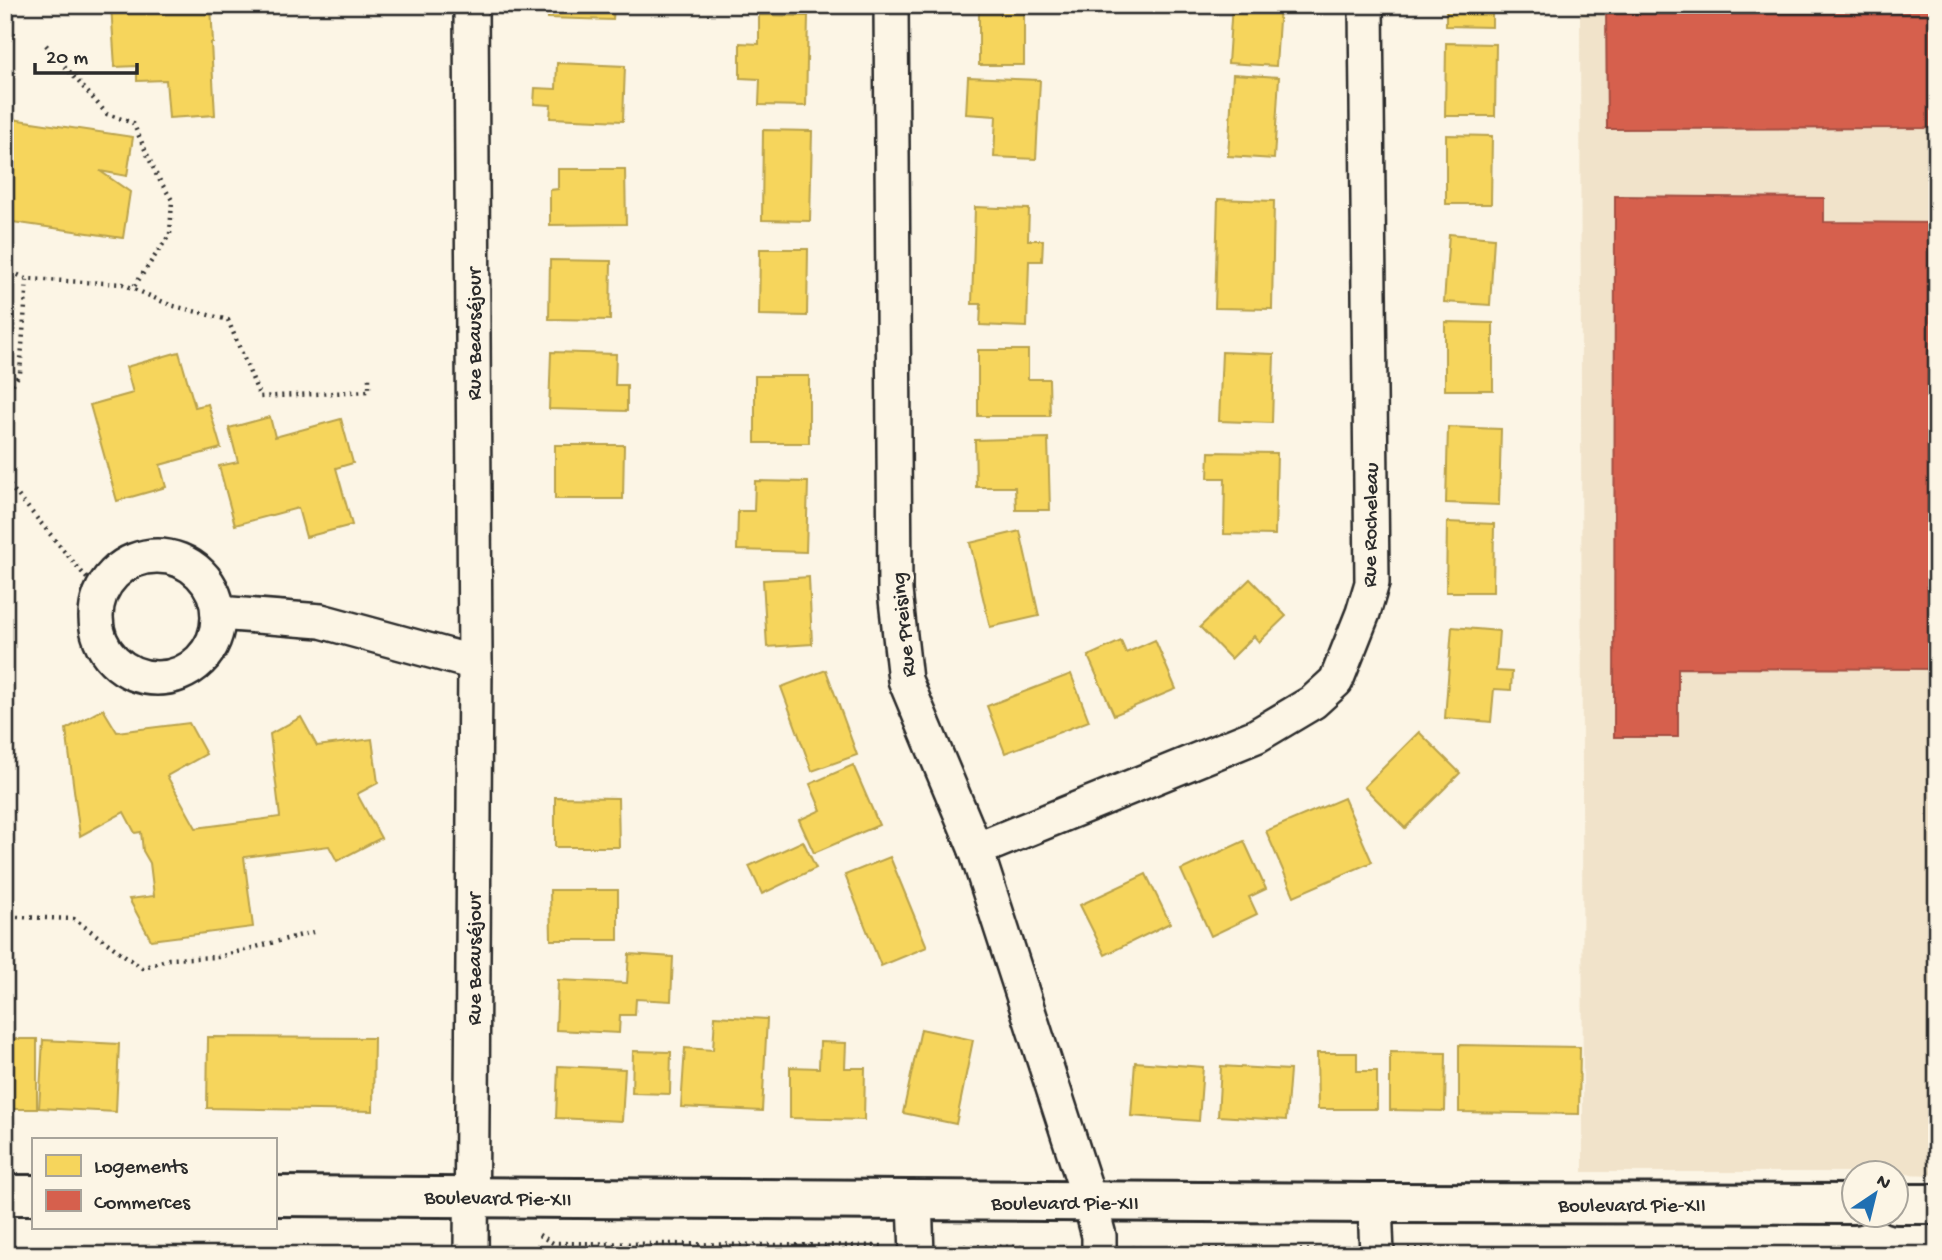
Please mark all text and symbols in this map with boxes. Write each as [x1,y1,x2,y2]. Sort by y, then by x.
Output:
scale bar [35,32,136,76]
text: 20 m [46,47,88,72]
street label: Rue Beauséjour [464,266,489,400]
street label: Rue Rocheleau [1359,462,1386,588]
street label: Rue Preising [888,571,923,678]
street label: Rue Beauséjour [464,891,489,1025]
legend [32,1138,276,1228]
text: Logements [94,1156,189,1181]
north arrow [1840,1158,1910,1228]
text: N [1871,1170,1894,1196]
street label: Boulevard Pie-XII [423,1187,572,1214]
text: Commerces [94,1192,191,1217]
street label: Boulevard Pie-XII [990,1193,1139,1218]
street label: Boulevard Pie-XII [1557,1195,1706,1220]

